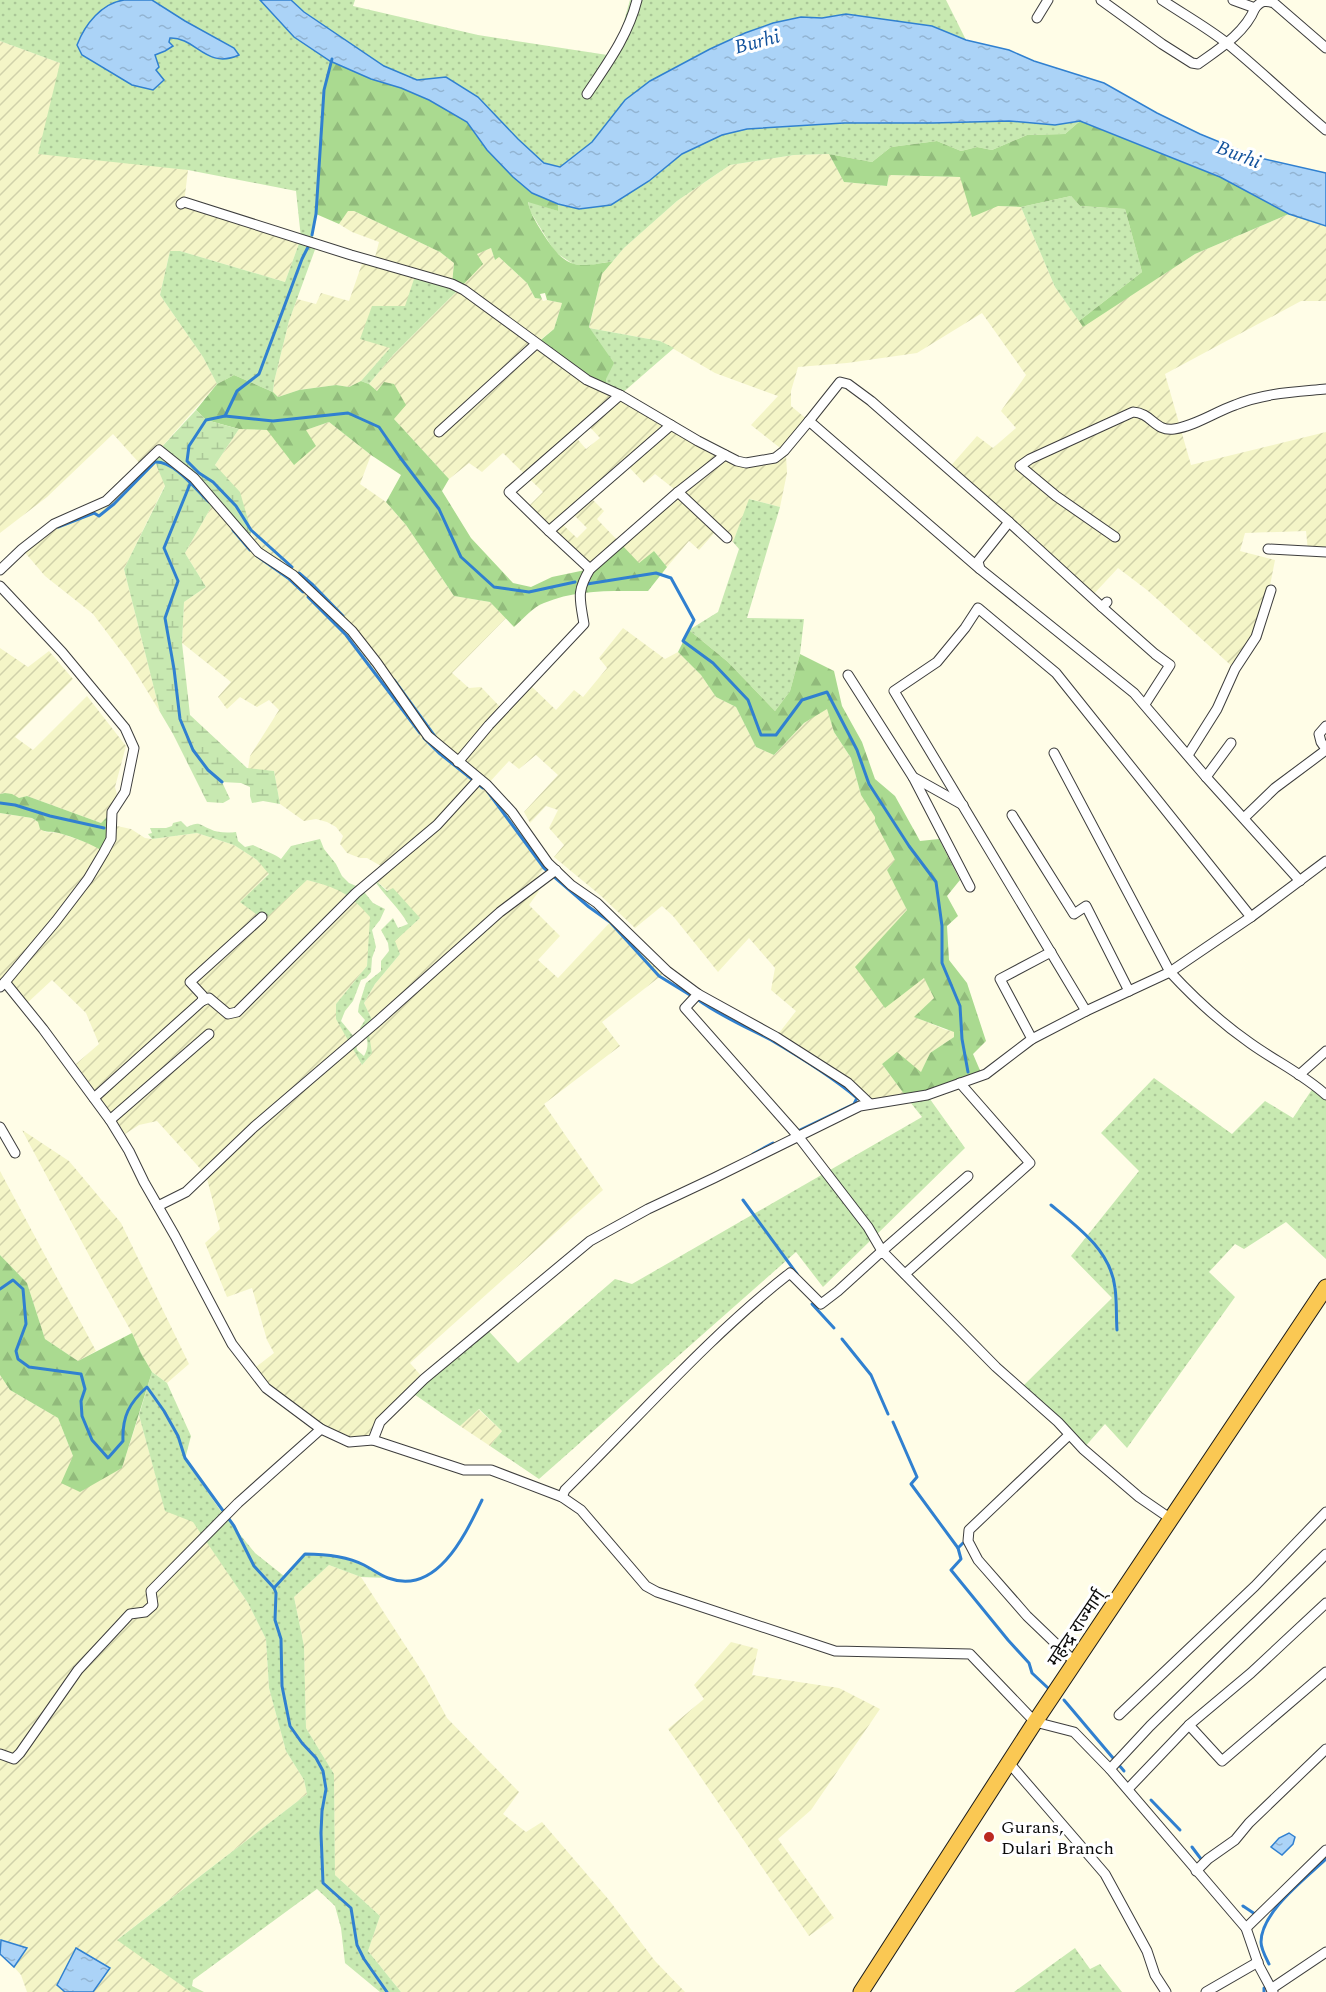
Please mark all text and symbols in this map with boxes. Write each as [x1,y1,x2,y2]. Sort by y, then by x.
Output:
water label: Burhi [731,21,784,62]
water label: Burhi [1212,133,1266,177]
street label: महेन्द्र राज्मार्ग् [1041,1582,1114,1672]
place label: Gurans, Dulari Branch [1001,1814,1114,1862]
marker: Gurans, Dulari Branch [982,1830,996,1844]

